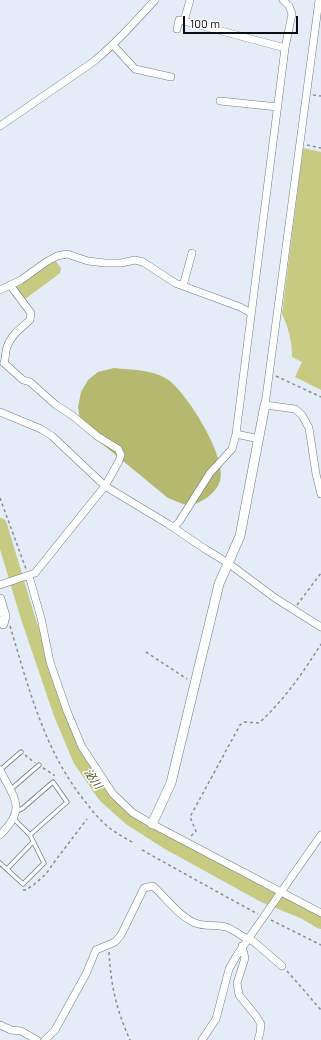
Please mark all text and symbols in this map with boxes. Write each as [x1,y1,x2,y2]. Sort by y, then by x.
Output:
scale bar [185,8,300,34]
text: 100 m [190,16,220,30]
water label: 泌川 [81,766,105,792]

